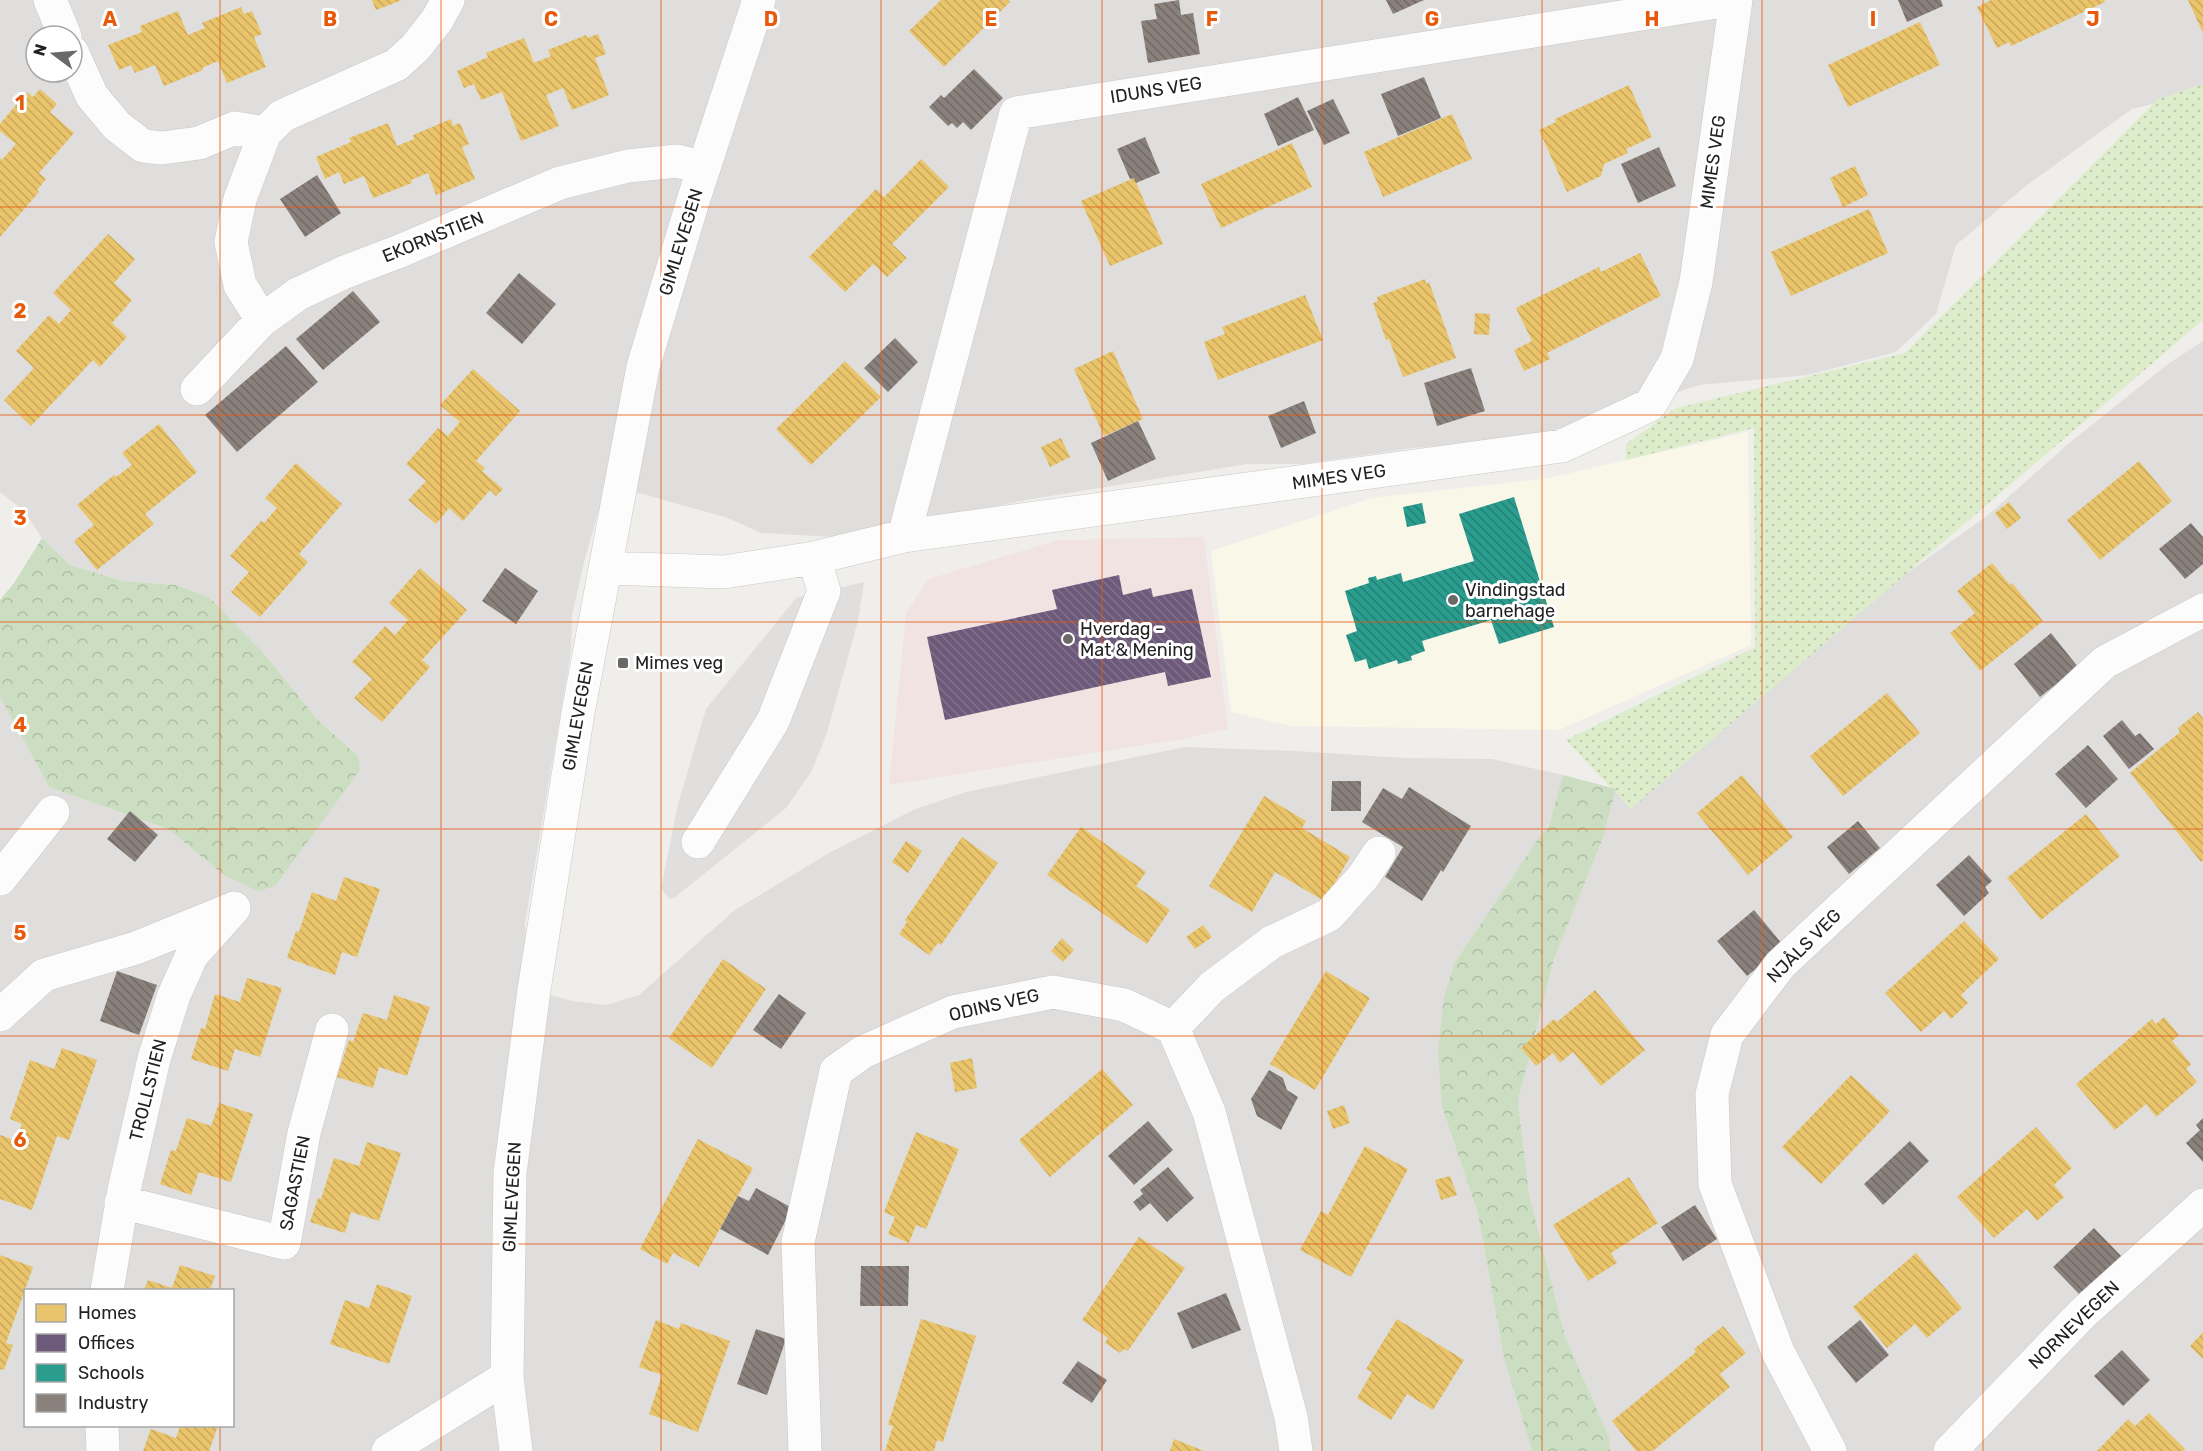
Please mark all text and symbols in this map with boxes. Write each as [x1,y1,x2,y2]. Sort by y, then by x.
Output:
text: A [103,7,118,31]
text: B [323,7,337,31]
text: C [544,7,558,31]
text: D [764,7,778,31]
text: E [985,7,997,31]
text: F [1206,7,1218,31]
text: G [1425,7,1439,31]
text: H [1645,7,1659,31]
text: I [1870,7,1876,31]
text: J [2086,7,2100,31]
north arrow [24,24,84,84]
text: N [29,42,51,58]
street label: IDUNS VEG [1109,72,1203,108]
text: 1 [15,91,25,115]
street label: MIMES VEG [1696,114,1730,210]
street label: GIMLEVEGEN [654,186,708,298]
street label: EKORNSTIEN [379,207,487,267]
text: 2 [14,299,27,323]
street label: MIMES VEG [1291,460,1387,494]
text: 3 [13,506,27,530]
place label: Vindingstad barnehage [1465,579,1566,622]
marker: Vindingstad barnehage [1446,593,1460,607]
place label: Hverdag - Mat & Mening [1080,618,1194,661]
marker: Hverdag - Mat & Mening [1061,632,1075,646]
place label: Mimes veg [635,652,723,674]
marker: Mimes veg [616,656,630,670]
street label: GIMLEVEGEN [558,660,598,772]
text: 4 [13,713,27,737]
street label: NJÅLS VEG [1762,904,1846,988]
text: 5 [14,921,27,945]
street label: ODINS VEG [947,984,1041,1026]
street label: TROLLSTIEN [125,1037,171,1143]
text: 6 [13,1128,27,1152]
street label: SAGASTIEN [275,1134,315,1232]
street label: GIMLEVEGEN [498,1141,526,1253]
street label: NORNEVEGEN [2024,1276,2124,1374]
legend [24,1289,234,1427]
text: Homes [78,1302,136,1324]
text: Offices [78,1332,135,1354]
text: Schools [78,1362,144,1384]
text: Industry [78,1392,148,1414]

